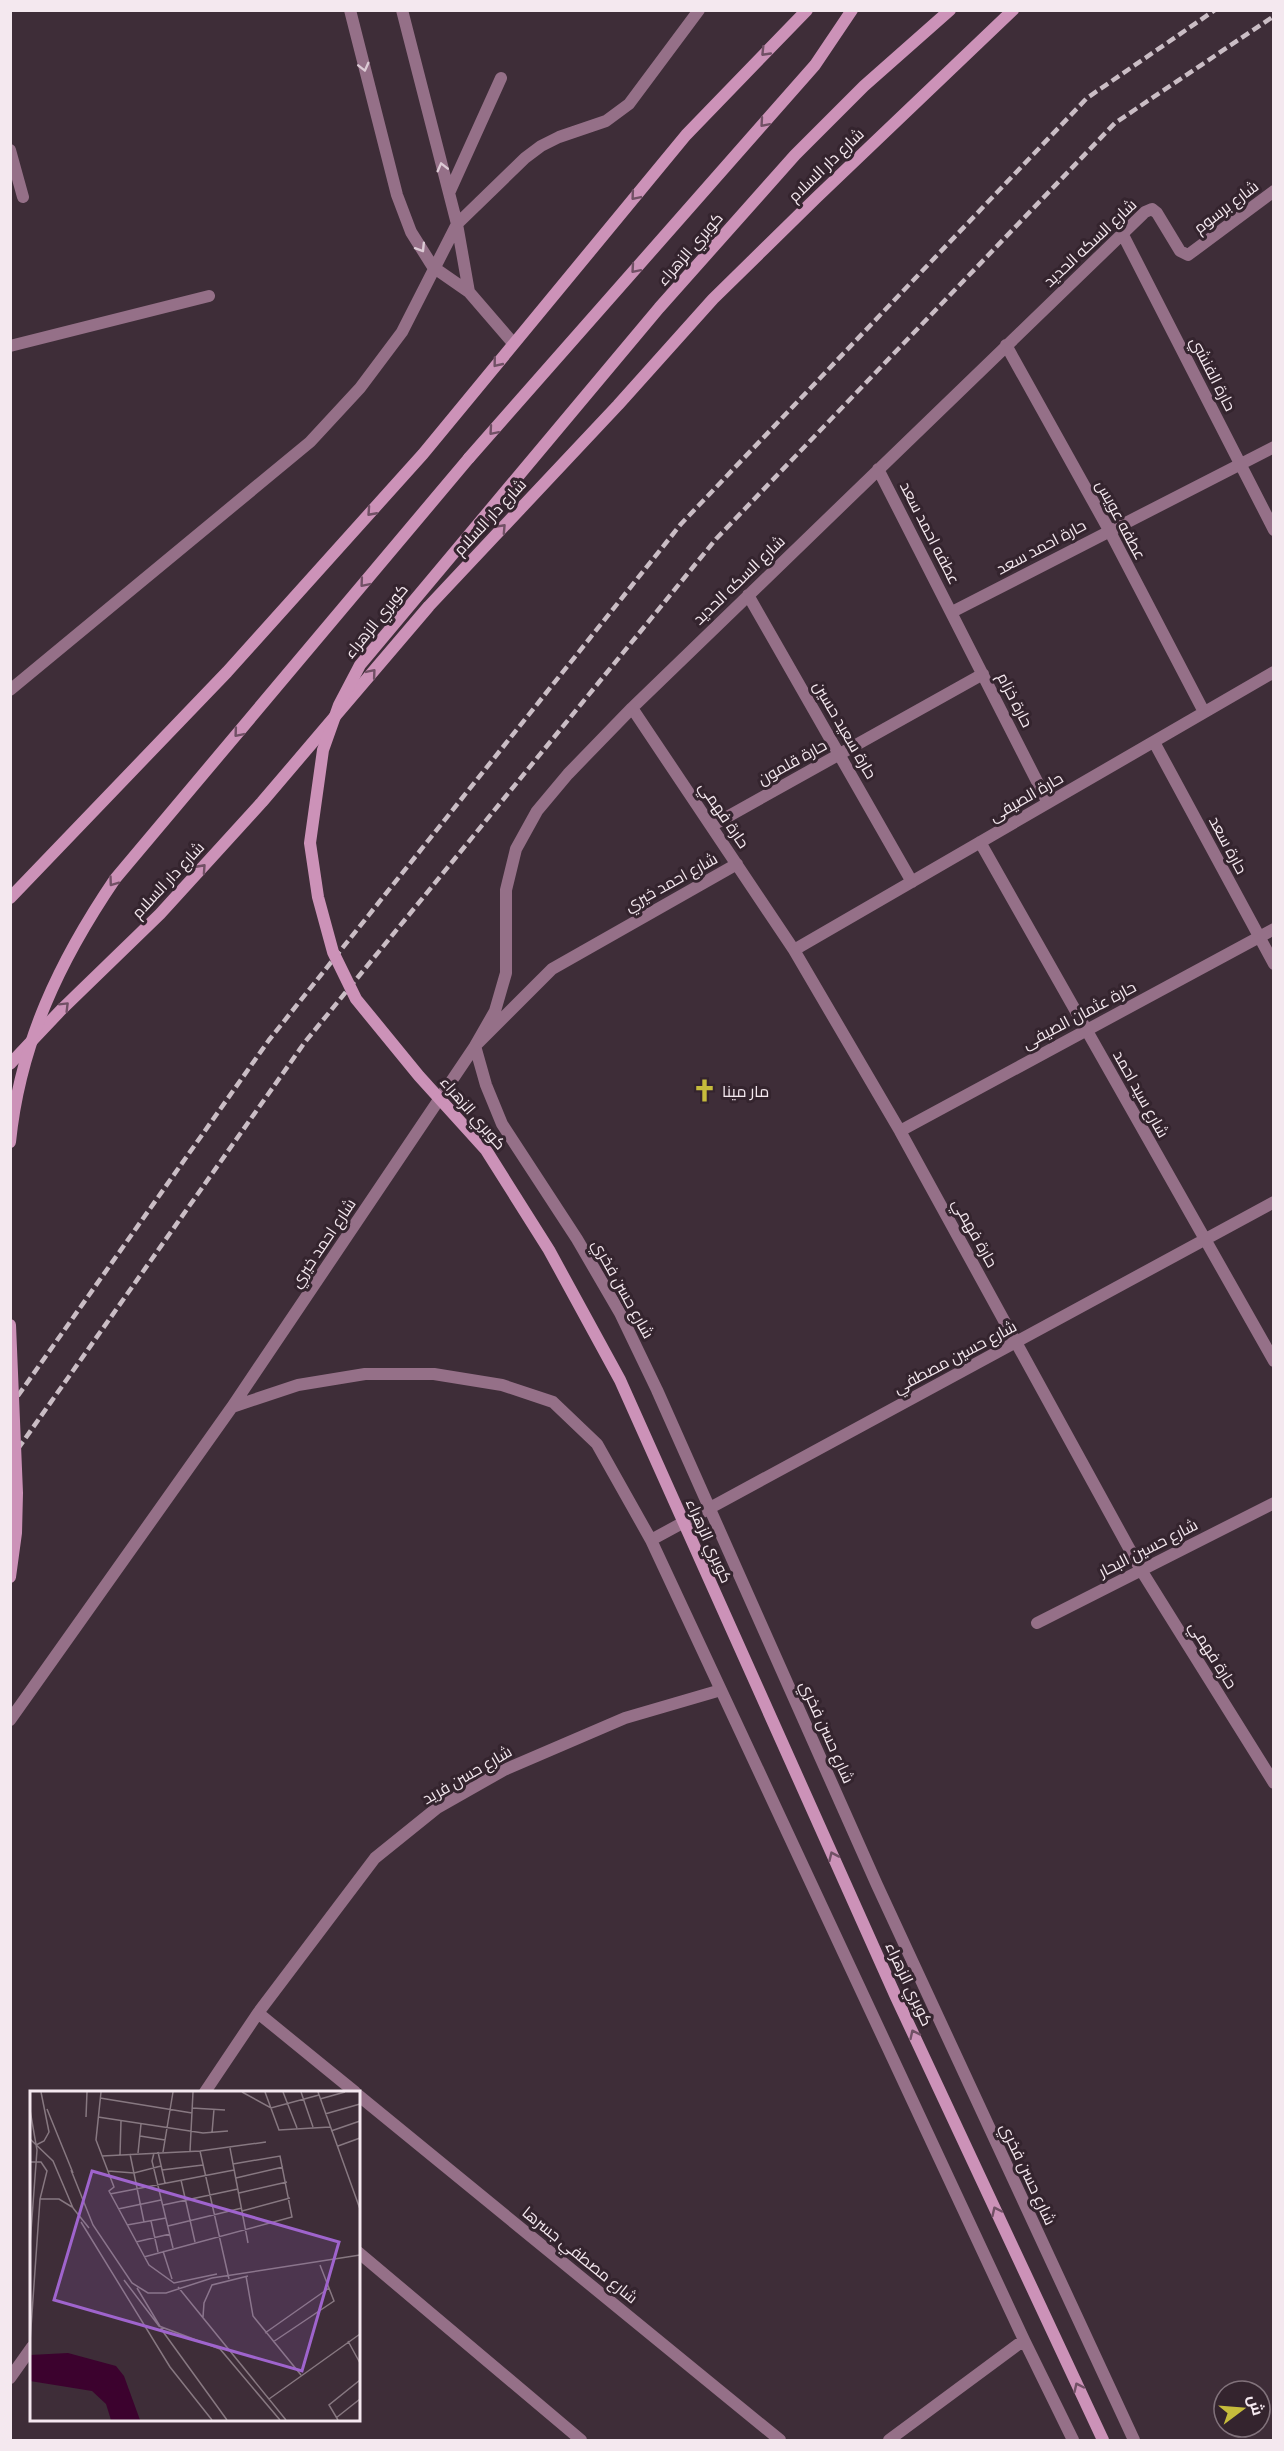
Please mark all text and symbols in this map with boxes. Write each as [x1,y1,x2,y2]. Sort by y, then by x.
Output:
one-way arrow [762,44,773,55]
one-way arrow [357,62,370,72]
one-way arrow [760,116,771,126]
street label: شارع دار السلام [784,124,869,207]
one-way arrow [437,162,449,173]
street label: شارع برسوم [1190,176,1263,239]
one-way arrow [631,190,642,201]
street label: شارع السكه الحديد [1040,195,1142,292]
street label: كوبري الزهراء [653,209,730,292]
one-way arrow [414,241,425,252]
one-way arrow [632,262,643,273]
street label: حارة الفنشي [1184,334,1240,416]
one-way arrow [493,356,504,367]
one-way arrow [489,424,500,435]
street label: شارع دار السلام [450,475,532,561]
street label: عطفه عويس [1091,477,1150,564]
street label: عطفه احمد سعد [896,479,964,587]
one-way arrow [367,505,378,516]
street label: حارة احمد سعد [993,515,1089,579]
one-way arrow [495,525,506,535]
street label: شارع السكه الحديد [689,531,790,630]
one-way arrow [360,577,371,588]
street label: كوبري الزهراء [340,580,415,665]
one-way arrow [364,669,375,680]
street label: حارة خزام [991,670,1037,731]
street label: حارة سعيد حسين [809,678,881,783]
one-way arrow [234,726,245,737]
street label: حارة قلمون [754,735,830,790]
street label: حارة الصيفى [986,768,1067,827]
street label: حارة فهمي [692,778,753,854]
street label: حارة سعد [1205,813,1251,877]
street label: شارع دار السلام [128,838,210,924]
street label: شارع احمد خيري [621,849,723,919]
one-way arrow [195,864,206,875]
one-way arrow [110,876,121,887]
street label: حارة عثمان الصيفى [1019,977,1140,1054]
one-way arrow [58,1003,69,1013]
street label: شارع سيد احمد [1107,1047,1173,1142]
street label: كوبري الزهراء [433,1073,510,1156]
church icon: مار مينا [691,1078,717,1104]
place label: مار مينا [722,1082,769,1101]
street label: شارع احمد خيري [286,1195,363,1293]
street label: حارة فهمي [945,1195,1002,1273]
street label: شارع حسن فخري [584,1236,658,1344]
street label: شارع حسين مصطفي [890,1316,1022,1401]
street label: كوبري الزهراء [678,1496,736,1588]
street label: شارع حسين البحار [1094,1515,1202,1583]
street label: حارة فهمي [1181,1618,1241,1694]
street label: شارع حسن فخري [792,1678,858,1788]
street label: شارع حسن فريد [419,1742,516,1810]
one-way arrow [828,1852,840,1863]
street label: كوبري الزهراء [878,1939,937,2031]
one-way arrow [909,2029,921,2040]
inset map [30,2091,360,2421]
street label: شارع حسن فخري [992,2120,1060,2230]
street label: شارع مصطفي جسرها [516,2203,642,2311]
one-way arrow [991,2206,1003,2217]
north arrow [1212,2379,1272,2439]
one-way arrow [1074,2383,1086,2394]
text: ش [1244,2393,1268,2417]

